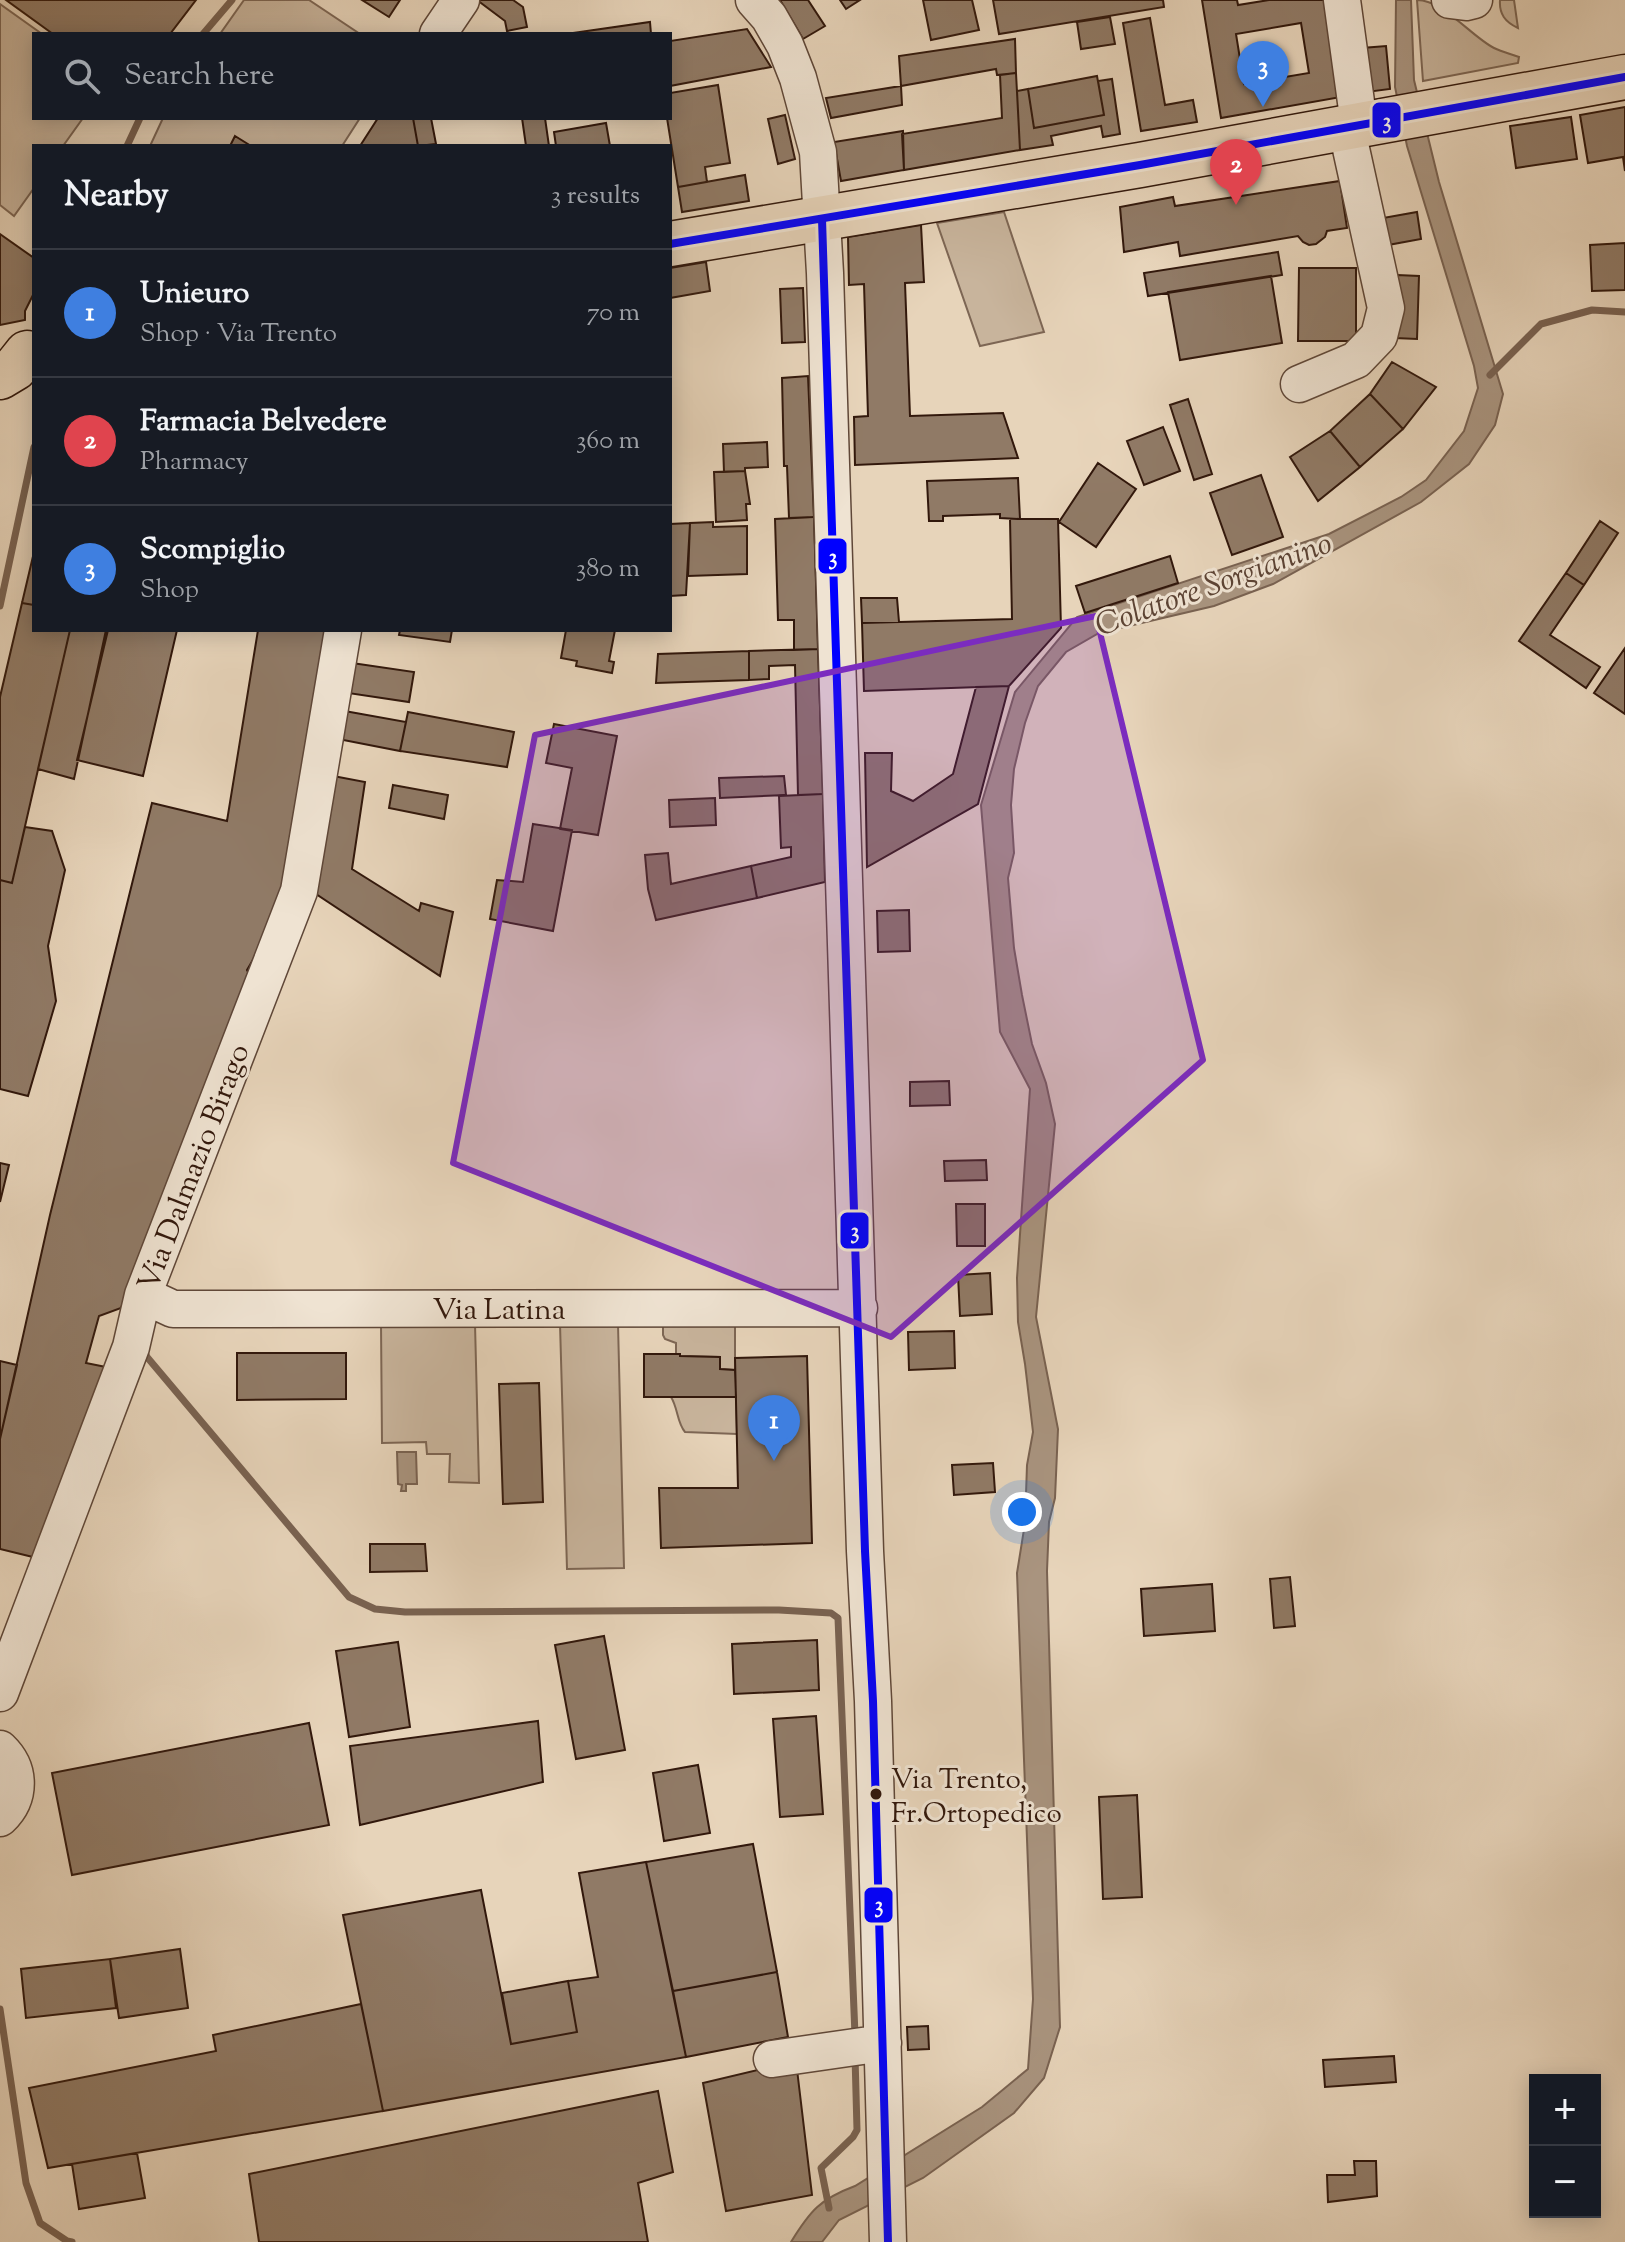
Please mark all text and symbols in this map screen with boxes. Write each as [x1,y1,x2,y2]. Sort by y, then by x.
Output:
search box [32,32,672,120]
pin: 3 [1237,41,1289,107]
icon: search [60,54,104,98]
text: Search here [124,55,274,98]
line badge: 3 [1371,101,1402,139]
text: 3 [1383,107,1392,139]
pin: 2 [1210,139,1262,205]
text: Nearby [64,172,169,221]
text: 3 results [551,178,640,215]
text: Unieuro [140,273,249,316]
text: 1 [86,295,94,332]
text: 70 m [587,295,640,332]
text: Shop · Via Trento [140,316,337,353]
text: Farmacia Belvedere [140,401,387,444]
text: 2 [84,423,96,460]
text: 360 m [576,423,640,460]
text: Pharmacy [140,444,248,481]
water label: Colatore Sorgianino [1089,522,1339,650]
text: Scompiglio [140,529,285,572]
line badge: 3 [817,537,848,575]
text: 3 [829,543,838,575]
text: 3 [85,551,95,588]
text: 380 m [576,551,640,588]
text: Shop [140,572,199,609]
street label: Via Dalmazio Birago [128,1038,262,1297]
line badge: 3 [839,1211,870,1250]
text: 3 [851,1217,860,1249]
street label: Via Latina [432,1290,566,1333]
pin: 1 [748,1395,800,1461]
your location [1002,1492,1042,1532]
place label: Via Trento, Fr.Ortopedico [891,1761,1062,1835]
marker: Via Trento, Fr.Ortopedico [868,1786,884,1802]
line badge: 3 [863,1886,894,1924]
text: 3 [875,1891,884,1923]
map controls [1529,2074,1601,2218]
button: + [1529,2074,1601,2146]
button: − [1529,2146,1601,2218]

